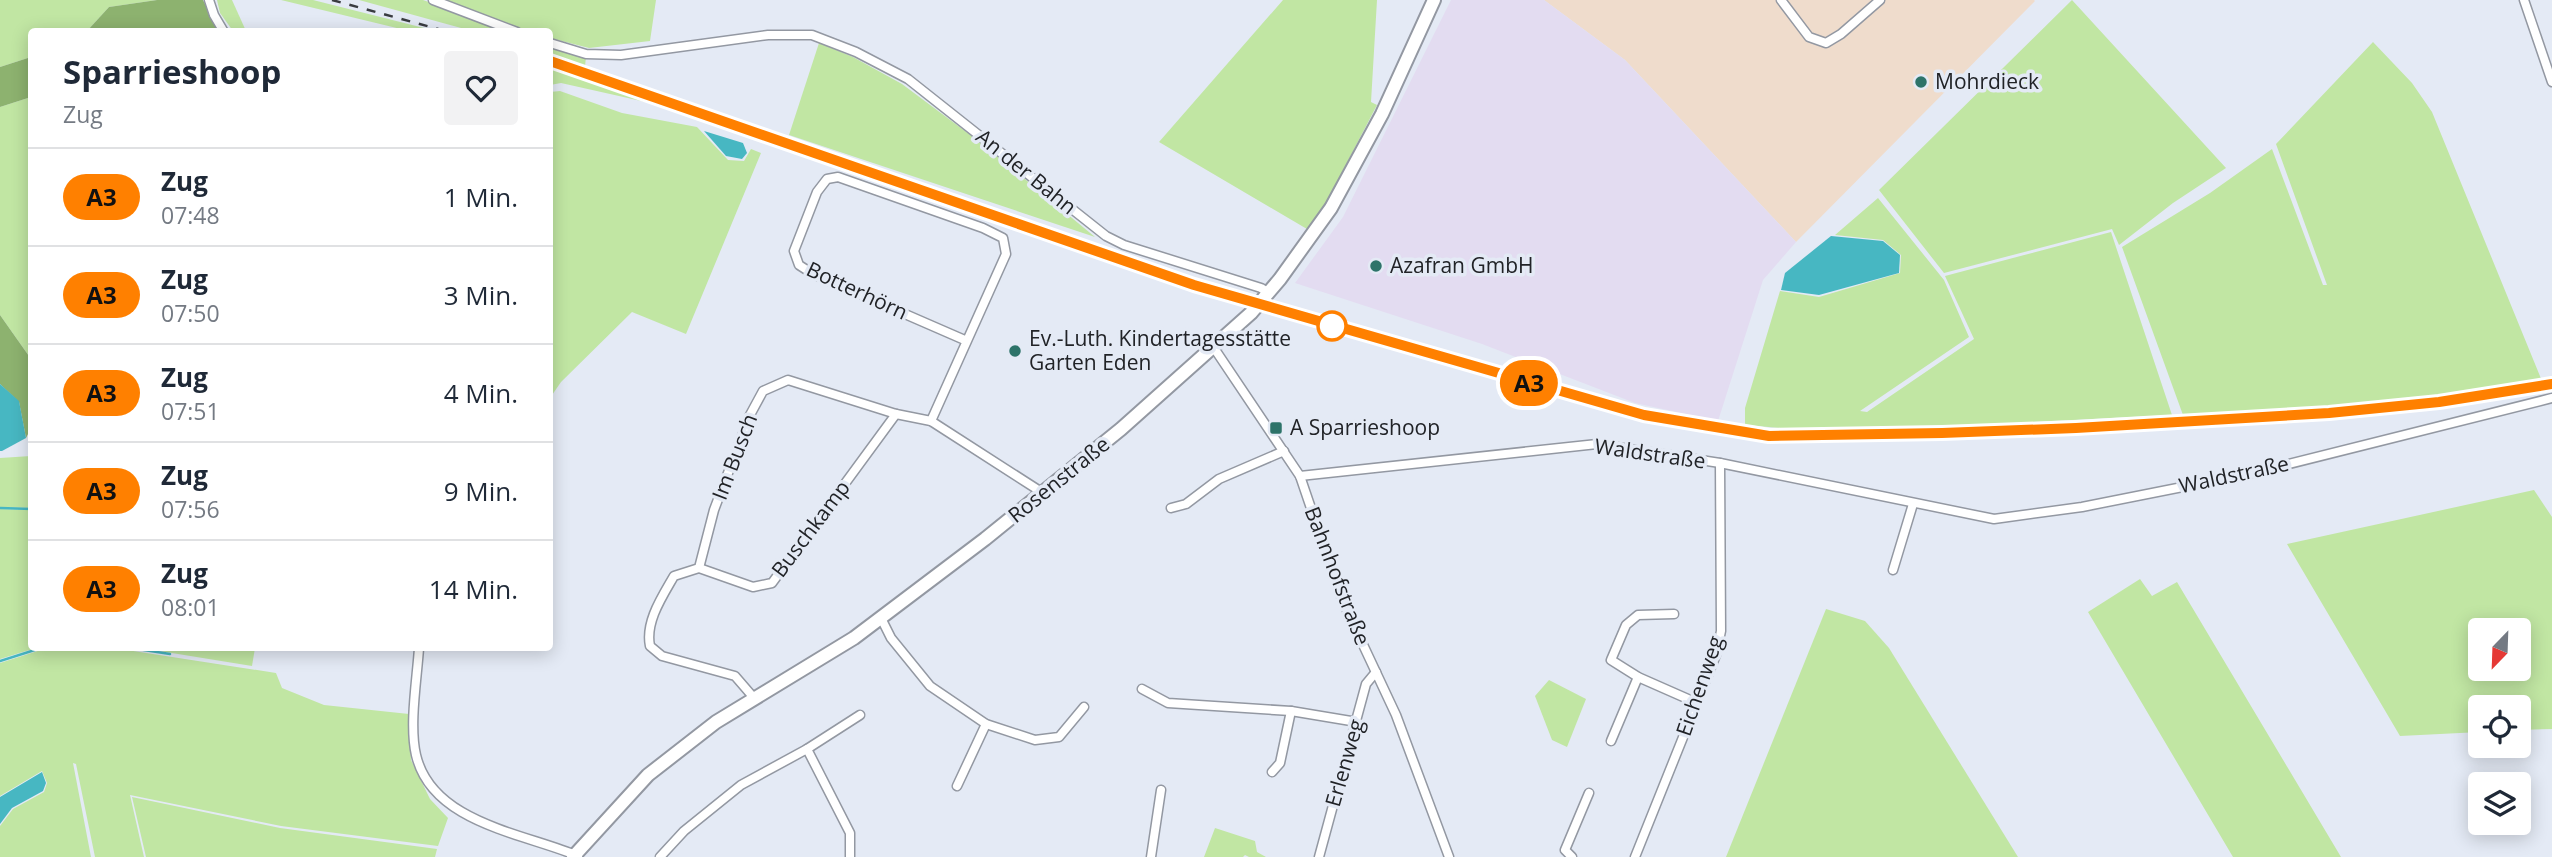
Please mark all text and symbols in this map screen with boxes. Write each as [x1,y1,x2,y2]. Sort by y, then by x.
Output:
text: Sparrieshoop [63,49,281,94]
button: heart [444,51,518,125]
place label: Mohrdieck [1935,67,2039,95]
marker: Mohrdieck [1913,74,1929,90]
text: Zug [63,98,103,130]
street label: An der Bahn [971,122,1083,220]
text: Zug [161,163,208,199]
text: 1 Min. [444,179,518,215]
text: A3 [86,180,117,213]
text: 07:48 [161,199,220,231]
place label: Azafran GmbH [1390,251,1533,279]
street label: Botterhörn [802,254,913,326]
marker: Azafran GmbH [1368,258,1384,274]
text: Zug [161,261,208,297]
text: 3 Min. [444,277,518,313]
text: A3 [86,278,117,311]
text: 07:50 [161,297,220,329]
unlabelled marker [1317,311,1347,341]
place label: Ev.-Luth. Kindertagesstätte Garten Eden [1029,324,1291,376]
marker: Ev.-Luth. Kindertagesstätte Garten Eden [1007,343,1023,359]
text: Zug [161,359,208,395]
line badge: A3 [1498,360,1560,406]
text: A3 [1514,366,1544,399]
text: 4 Min. [444,375,518,411]
text: A3 [86,376,117,409]
text: 07:51 [161,395,220,427]
street label: Im Busch [705,410,763,504]
place label: A Sparrieshoop [1290,413,1440,441]
marker: A Sparrieshoop [1268,420,1284,436]
street label: Rosenstraße [1002,430,1115,529]
street label: Waldstraße [1593,431,1707,475]
street label: Waldstraße [2176,449,2291,499]
text: Zug [161,457,208,493]
text: 9 Min. [444,473,518,509]
text: A3 [86,474,117,507]
street label: Buschkamp [765,474,856,583]
text: 07:56 [161,493,220,525]
street label: Bahnhofstraße [1299,502,1377,649]
text: Zug [161,555,208,591]
text: 14 Min. [429,571,518,607]
text: A3 [86,572,117,605]
text: 08:01 [161,591,220,623]
north arrow [2468,618,2530,681]
map controls [2468,618,2531,835]
street label: Eichenweg [1669,632,1729,739]
button: locate [2468,695,2531,758]
street label: Erlenweg [1318,716,1370,810]
button: layers [2468,772,2531,835]

